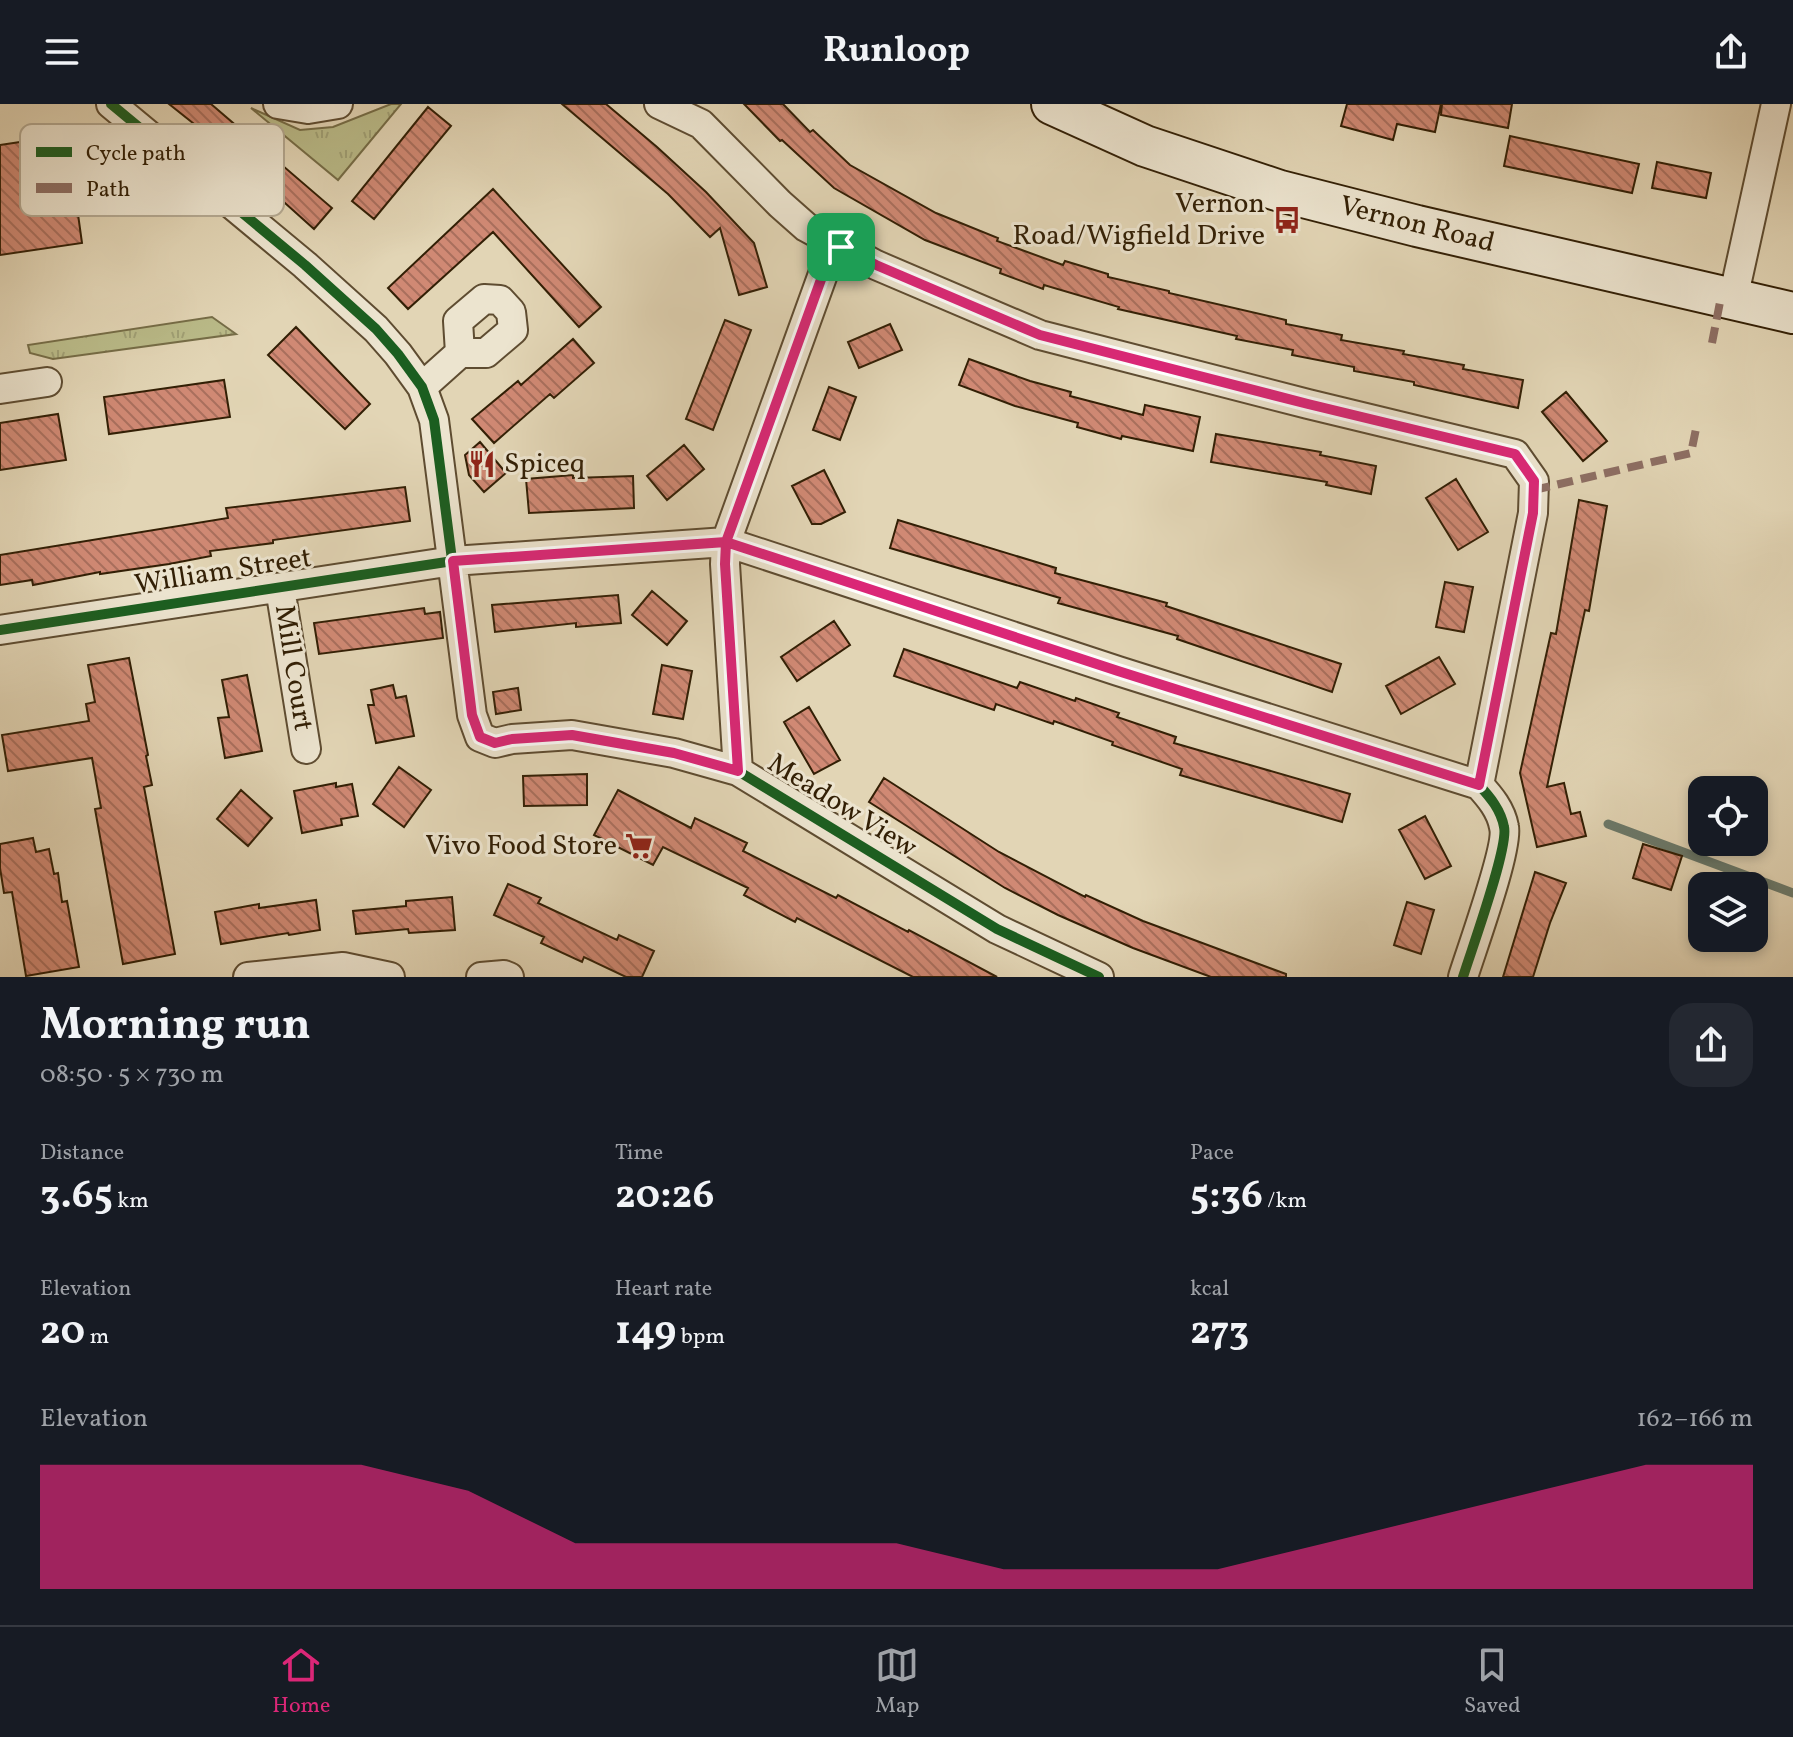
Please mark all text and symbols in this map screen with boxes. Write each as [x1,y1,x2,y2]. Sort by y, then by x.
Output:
text: Runloop [823,27,970,77]
icon: menu [40,30,84,74]
icon: share [1709,30,1753,74]
legend [20,124,284,216]
text: Cycle path [86,139,186,170]
text: Path [86,175,130,206]
place label: Vernon Road/Wigfield Drive [1013,185,1265,256]
street label: Vernon Road [1335,187,1499,263]
bus stop icon: Vernon Road/Wigfield Drive [1272,205,1302,235]
pin [807,213,875,281]
icon: arrive [819,225,863,269]
place label: Spiceq [504,445,586,484]
restaurant icon: Spiceq [467,449,497,479]
street label: William Street [132,539,314,605]
street label: Mill Court [264,602,322,734]
street label: Meadow View [760,745,925,868]
map controls [1688,776,1768,952]
button: locate [1688,776,1768,856]
place label: Vivo Food Store [425,827,617,866]
supermarket icon: Vivo Food Store [624,831,654,861]
button: layers [1688,872,1768,952]
text: Morning run [40,996,311,1057]
button: share [1669,1003,1753,1087]
text: 08:50 · 5 × 730 m [40,1057,224,1093]
text: Distance [40,1138,124,1169]
text: Time [615,1138,663,1169]
text: Pace [1190,1138,1234,1169]
text: 3.65 [40,1169,113,1225]
text: 20:26 [615,1169,714,1225]
text: 5:36 [1190,1169,1263,1225]
text: km [113,1186,149,1217]
text: /km [1263,1186,1307,1217]
text: Elevation [40,1274,131,1305]
text: Heart rate [615,1274,712,1305]
text: kcal [1190,1274,1229,1305]
text: 20 [40,1305,85,1361]
text: 149 [615,1305,676,1361]
text: 273 [1190,1305,1249,1361]
text: m [85,1322,109,1353]
text: bpm [676,1322,725,1353]
text: Elevation [40,1401,148,1437]
text: 162–166 m [1636,1401,1753,1437]
tab: Home [272,1643,331,1722]
tab: Map [875,1643,919,1722]
tab: Saved [1464,1643,1521,1722]

